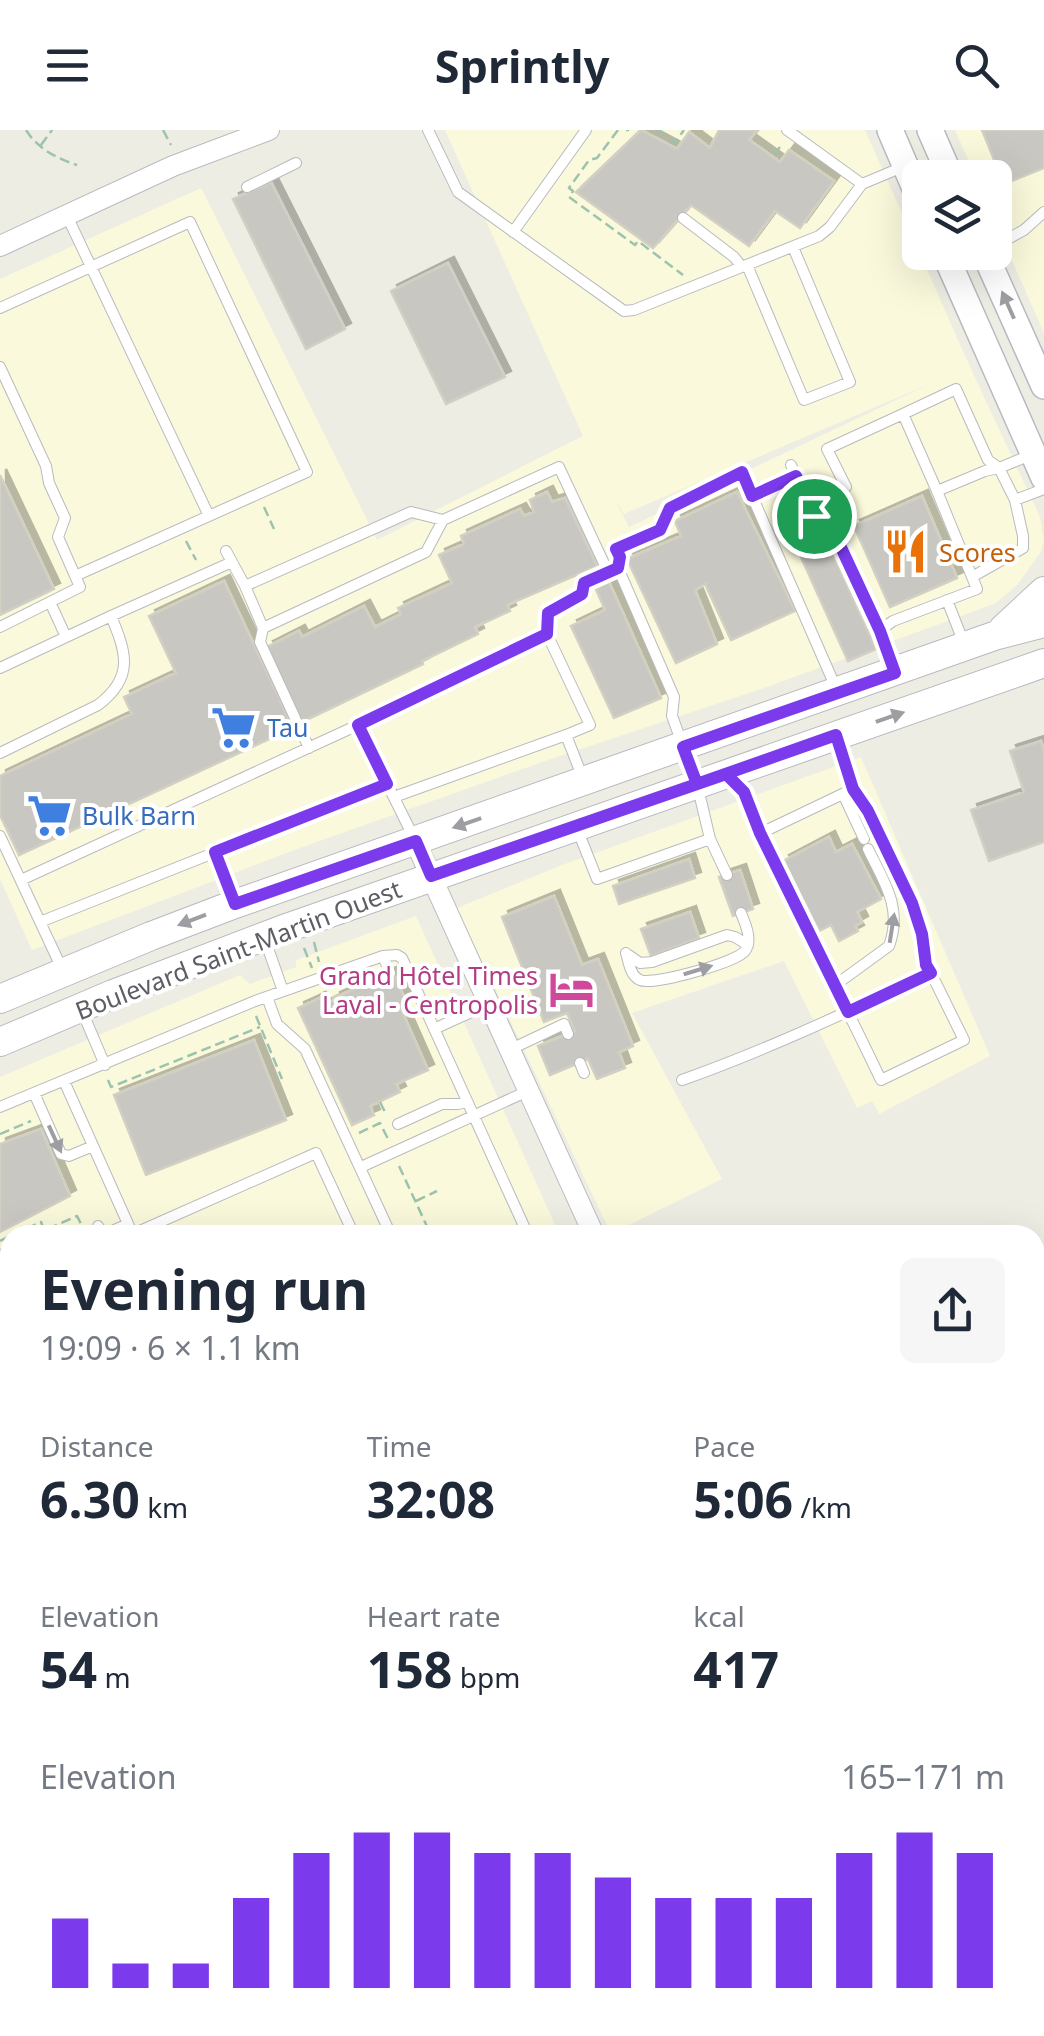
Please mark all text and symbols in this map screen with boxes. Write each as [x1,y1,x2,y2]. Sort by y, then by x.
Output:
text: Sprintly [435,35,609,96]
icon: menu [40,38,95,93]
icon: search [949,38,1004,93]
map controls [902,160,1012,270]
button: layers [902,160,1012,270]
one-way arrow [1000,290,1016,320]
pin [772,474,857,559]
icon: arrive [787,489,842,544]
restaurant icon: Scores [882,528,930,576]
place label: Scores [939,535,1016,569]
supermarket icon: Tau [210,703,258,751]
one-way arrow [875,709,905,724]
place label: Tau [267,710,308,744]
supermarket icon: Bulk Barn [25,791,73,839]
place label: Bulk Barn [82,798,196,832]
one-way arrow [451,816,481,831]
street label: Boulevard Saint-Martin Ouest [70,871,406,1027]
one-way arrow [884,912,900,943]
one-way arrow [176,913,206,929]
place label: Grand Hôtel Times Laval - Centropolis [319,958,538,1021]
one-way arrow [683,962,713,977]
hotel icon: Grand Hôtel Times Laval - Centropolis [547,965,595,1013]
one-way arrow [46,1125,63,1154]
text: Evening run [40,1251,368,1326]
button: share [900,1258,1005,1363]
text: 19:09 · 6 × 1.1 km [40,1326,301,1369]
text: Distance [40,1427,153,1465]
text: Time [367,1427,431,1465]
text: Pace [693,1427,755,1465]
text: 6.30 [40,1465,140,1533]
text: 32:08 [367,1465,495,1533]
text: 5:06 [693,1465,793,1533]
text: km [140,1488,188,1526]
text: /km [793,1488,852,1526]
text: Elevation [40,1597,160,1635]
text: Heart rate [367,1597,500,1635]
text: kcal [693,1597,745,1635]
text: 54 [40,1635,97,1703]
text: 158 [367,1635,452,1703]
text: 417 [693,1635,779,1703]
text: m [97,1658,131,1696]
text: bpm [452,1658,520,1696]
text: Elevation [40,1755,177,1798]
text: 165–171 m [841,1755,1005,1798]

